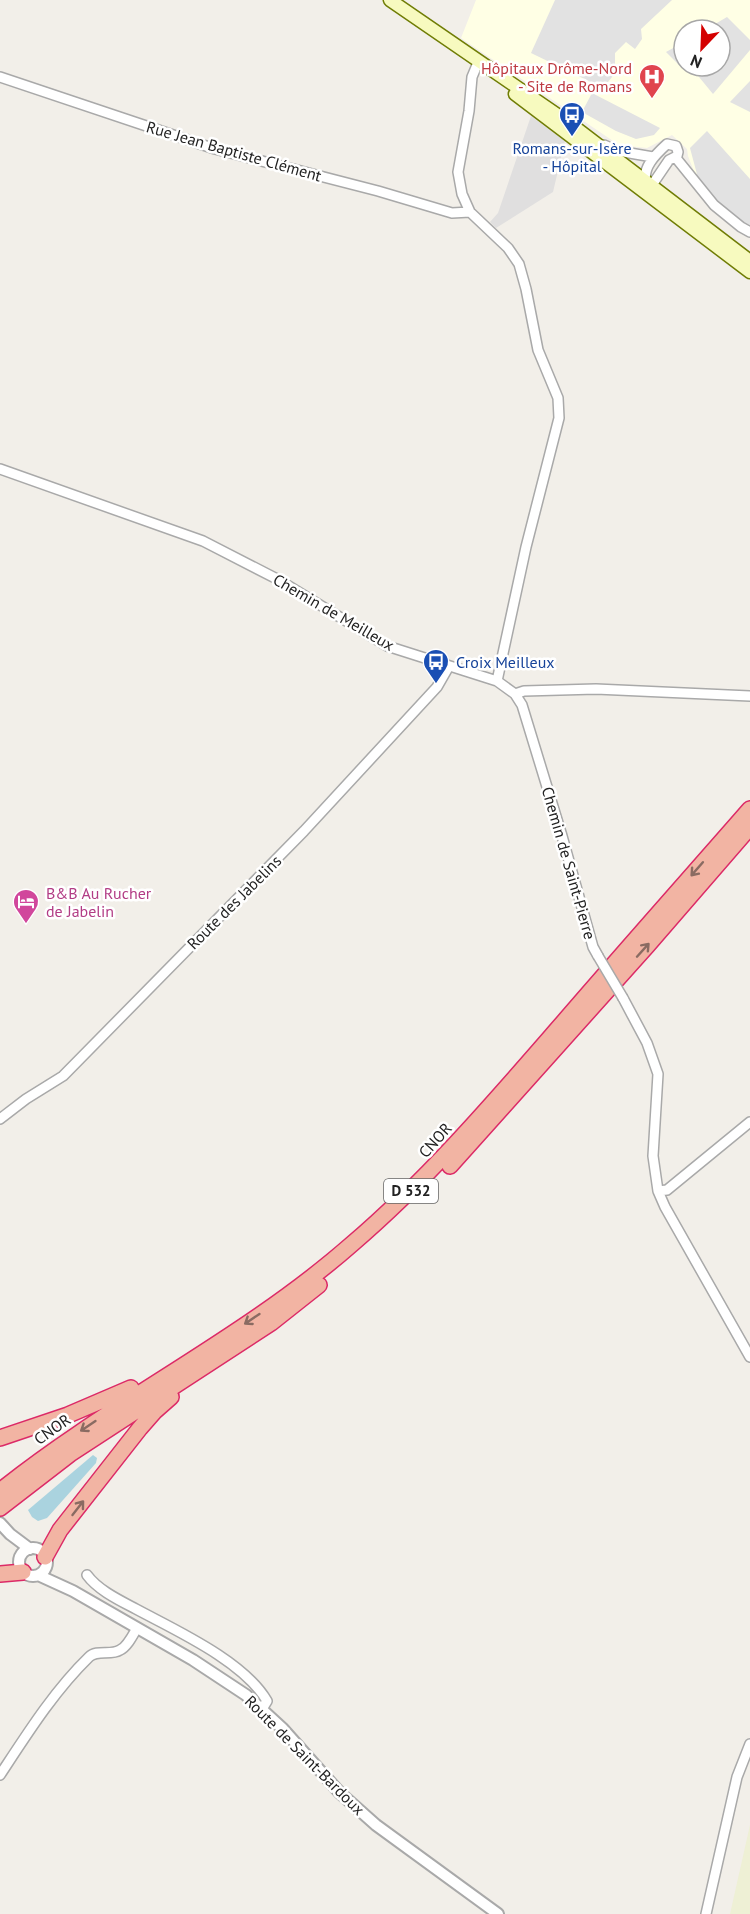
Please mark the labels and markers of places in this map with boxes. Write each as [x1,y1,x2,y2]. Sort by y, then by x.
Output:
place label: Hôpitaux Drôme-Nord - Site de Romans [481,58,632,96]
hospital icon: Hôpitaux Drôme-Nord - Site de Romans [637,62,667,100]
bus stop icon: Romans-sur-Isère - Hôpital [557,100,587,138]
place label: Romans-sur-Isère - Hôpital [512,138,632,176]
bus stop icon: Croix Meilleux [421,647,451,685]
place label: Croix Meilleux [456,652,555,672]
place label: B&B Au Rucher de Jabelin [46,883,152,921]
hotel icon: B&B Au Rucher de Jabelin [11,887,41,925]

